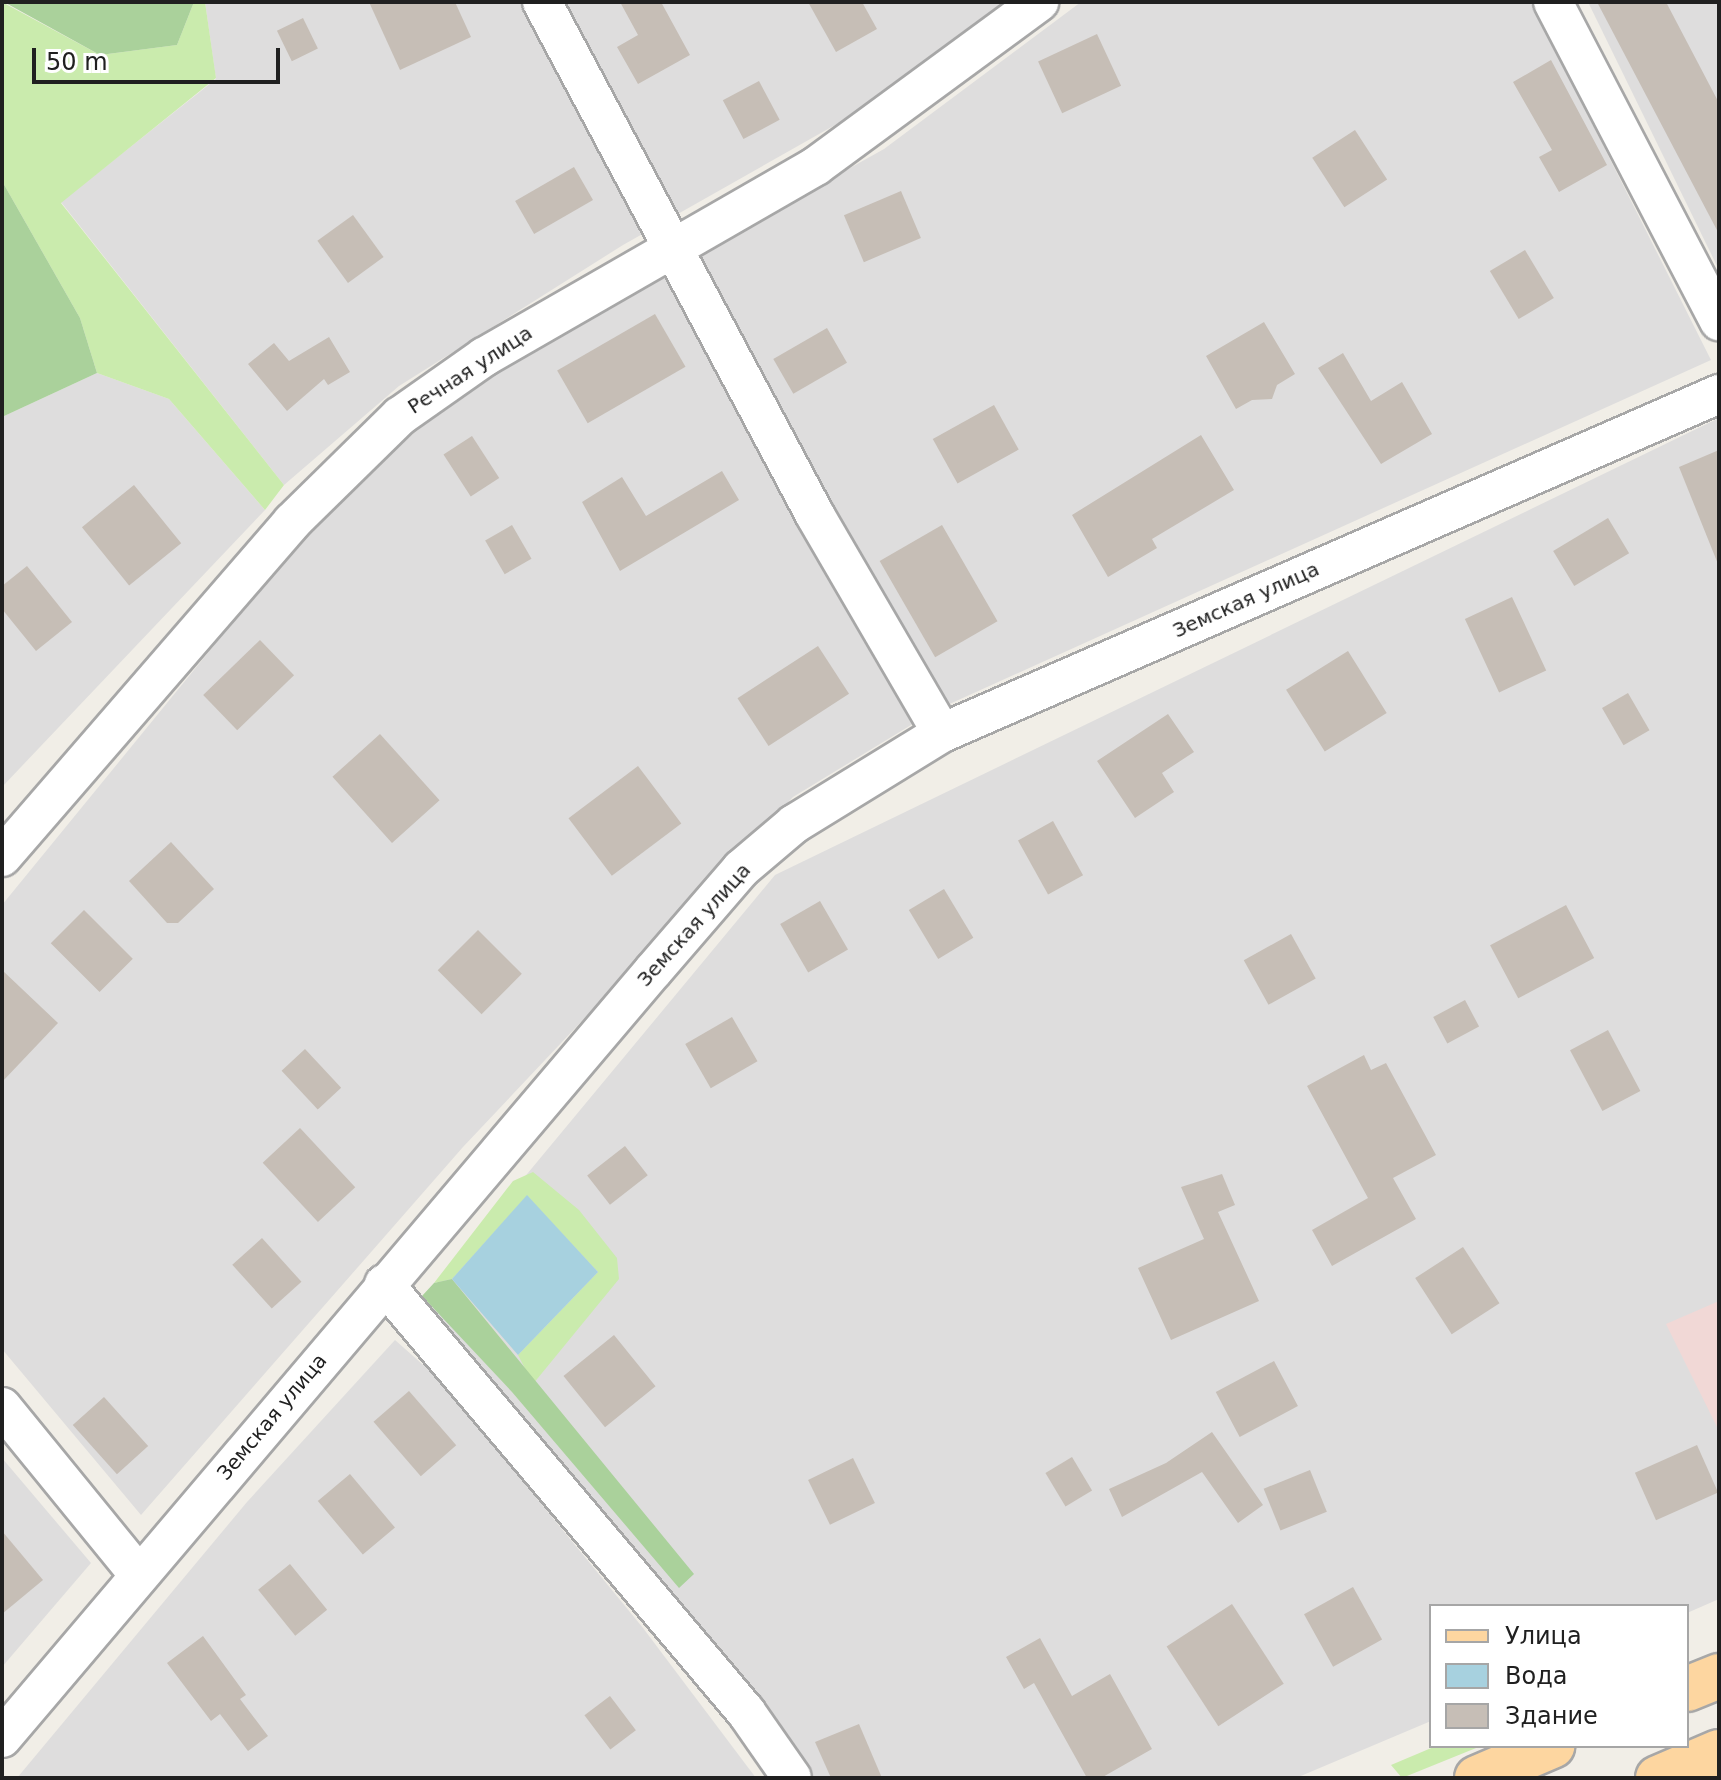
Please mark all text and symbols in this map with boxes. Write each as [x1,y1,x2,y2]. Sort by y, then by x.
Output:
scale bar [36,32,284,82]
text: 50 m [46,48,108,76]
street label: Речная улица [403,321,537,419]
street label: Земская улица [1169,557,1323,643]
street label: Земская улица [632,858,756,992]
street label: Земская улица [212,1349,332,1485]
legend [1429,1604,1689,1748]
text: Улица [1505,1622,1582,1650]
text: Вода [1505,1662,1567,1690]
text: Здание [1505,1702,1598,1730]

